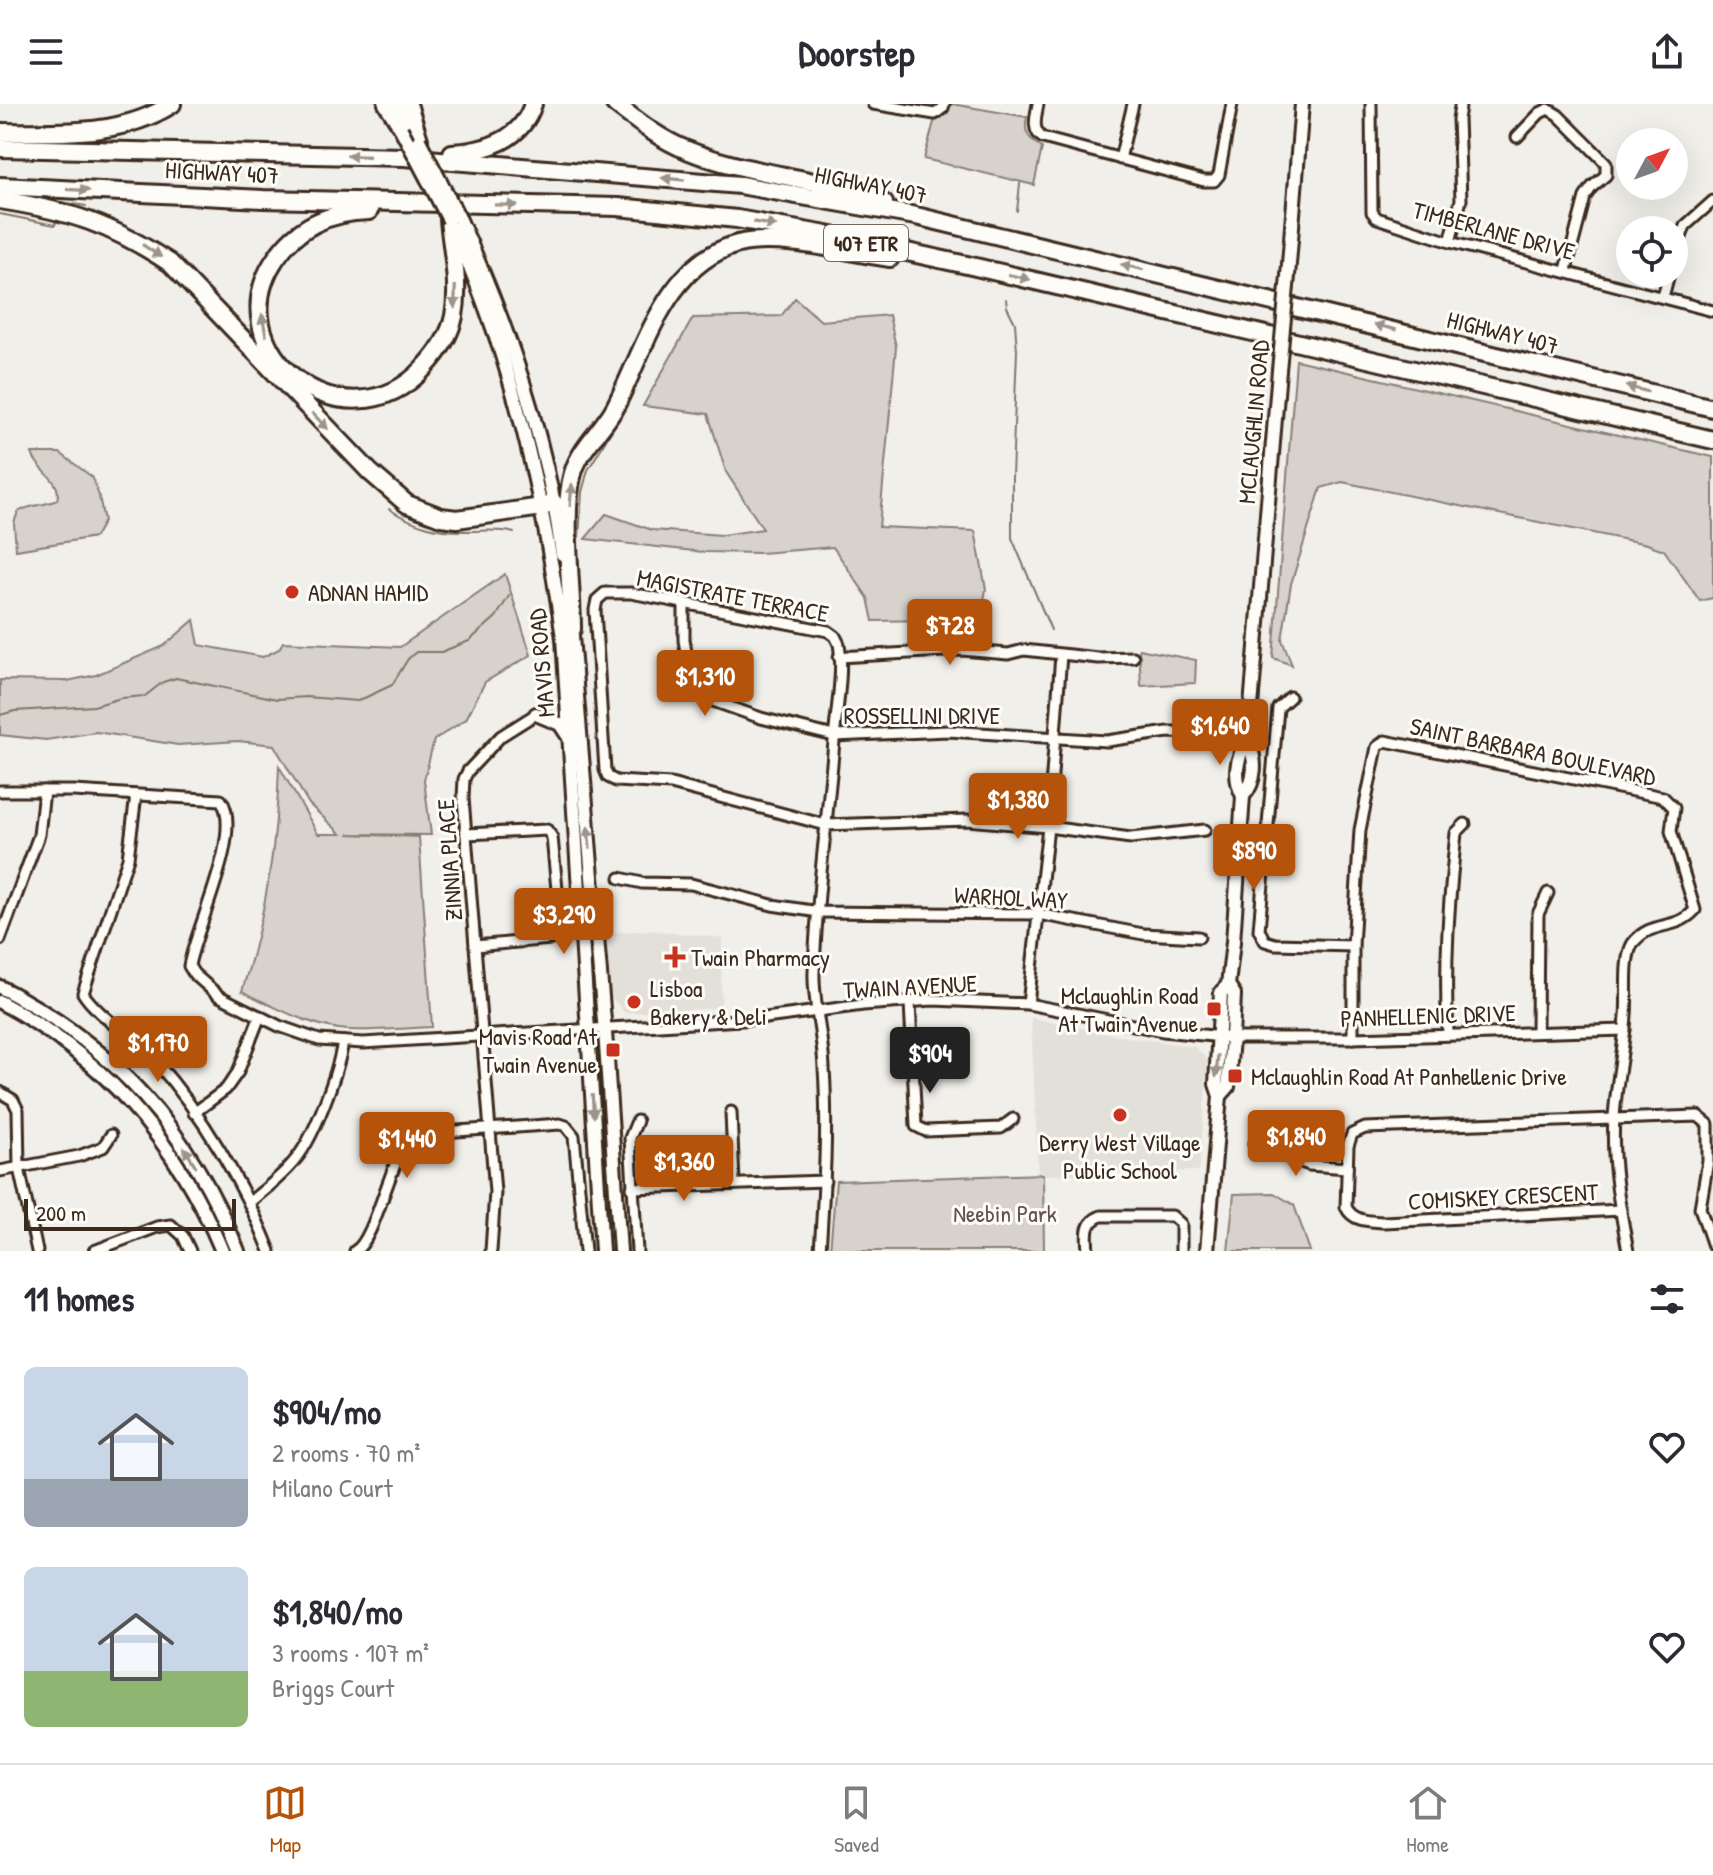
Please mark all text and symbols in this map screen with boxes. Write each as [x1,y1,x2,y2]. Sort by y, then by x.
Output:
text: Doorstep [799,28,914,77]
icon: menu [24,30,68,74]
icon: share [1645,30,1689,74]
north arrow [1616,128,1688,200]
map controls [1616,128,1688,288]
one-way arrow [345,149,370,162]
street label: HIGHWAY 407 [164,153,280,191]
street label: HIGHWAY 407 [812,157,930,211]
one-way arrow [660,172,685,185]
one-way arrow [66,183,91,196]
street label: TIMBERLANE DRIVE [1409,193,1579,267]
one-way arrow [494,198,519,211]
button: locate [1616,216,1688,288]
one-way arrow [752,218,777,231]
road number: 407 ETR [824,225,908,261]
one-way arrow [141,244,163,258]
one-way arrow [1119,260,1144,273]
one-way arrow [1007,271,1032,284]
one-way arrow [449,285,462,310]
street label: HIGHWAY 407 [1444,303,1562,361]
one-way arrow [257,312,269,337]
one-way arrow [1372,321,1397,333]
street label: MCLAUGHLIN ROAD [1230,338,1276,505]
one-way arrow [1625,383,1650,395]
one-way arrow [311,411,329,430]
one-way arrow [564,482,577,507]
street label: MAGISTRATE TERRACE [634,561,832,629]
place label: ADNAN HAMID [308,576,429,608]
marker: ADNAN HAMID [283,583,301,601]
pin: $728 [903,599,997,667]
street label: MAVIS ROAD [520,607,562,719]
text: $728 [925,607,975,642]
pin: $1,310 [640,650,770,718]
text: $1,310 [675,658,735,693]
street label: ROSSELLINI DRIVE [844,699,1001,731]
pin: $1,640 [1155,699,1285,767]
text: $1,640 [1190,707,1250,742]
street label: SAINT BARBARA BOULEVARD [1407,709,1659,793]
pin: $1,380 [953,773,1083,841]
text: $1,380 [987,781,1049,816]
street label: ZINNIA PLACE [429,798,469,922]
pin: $890 [1207,824,1301,892]
one-way arrow [583,825,596,850]
text: $890 [1231,832,1277,867]
street label: WARHOL WAY [953,878,1069,916]
pin: $3,290 [499,888,629,956]
text: $3,290 [532,896,596,931]
place label: Twain Pharmacy [691,941,830,973]
marker: Twain Pharmacy [666,948,684,966]
street label: TWAIN AVENUE [842,966,978,1005]
place label: Lisboa Bakery & Deli [650,972,767,1032]
place label: Mclaughlin Road At Twain Avenue [1058,979,1198,1039]
marker: Lisboa Bakery & Deli [625,993,643,1011]
street label: PANHELLENIC DRIVE [1340,996,1517,1034]
marker: Mclaughlin Road At Twain Avenue [1205,1000,1223,1018]
pin: $1,170 [93,1016,223,1084]
place label: Mavis Road At Twain Avenue [479,1020,598,1080]
text: $1,170 [127,1024,189,1059]
pin: $904 [883,1027,977,1095]
text: $904 [908,1035,952,1070]
marker: Mavis Road At Twain Avenue [604,1041,622,1059]
one-way arrow [1210,1054,1223,1079]
place label: Mclaughlin Road At Panhellenic Drive [1251,1060,1567,1092]
marker: Mclaughlin Road At Panhellenic Drive [1226,1067,1244,1085]
one-way arrow [587,1094,600,1119]
marker: Derry West Village Public School [1111,1106,1129,1124]
pin: $1,840 [1231,1110,1361,1178]
pin: $1,440 [342,1112,472,1180]
text: $1,840 [1266,1118,1326,1153]
text: $1,440 [377,1120,437,1155]
place label: Derry West Village Public School [1039,1126,1201,1186]
pin: $1,360 [619,1135,749,1203]
text: $1,360 [653,1143,715,1178]
one-way arrow [183,1146,197,1168]
street label: COMISKEY CRESCENT [1407,1175,1600,1217]
scale bar [24,1195,236,1231]
park label: Neebin Park [953,1197,1057,1229]
text: 200 m [36,1198,86,1228]
text: 11 homes [24,1276,134,1322]
icon: filters [1645,1277,1689,1321]
text: $904/mo [272,1389,381,1435]
icon: home [88,1399,184,1495]
icon: heart [1645,1425,1689,1469]
text: 2 rooms · 70 m² [272,1435,420,1470]
text: Milano Court [272,1470,393,1505]
text: $1,840/mo [272,1589,402,1635]
icon: home [88,1599,184,1695]
icon: heart [1645,1625,1689,1669]
text: 3 rooms · 107 m² [272,1635,429,1670]
text: Briggs Court [272,1670,394,1705]
tab: Map [263,1781,307,1859]
tab: Saved [834,1781,879,1859]
tab: Home [1406,1781,1450,1859]

